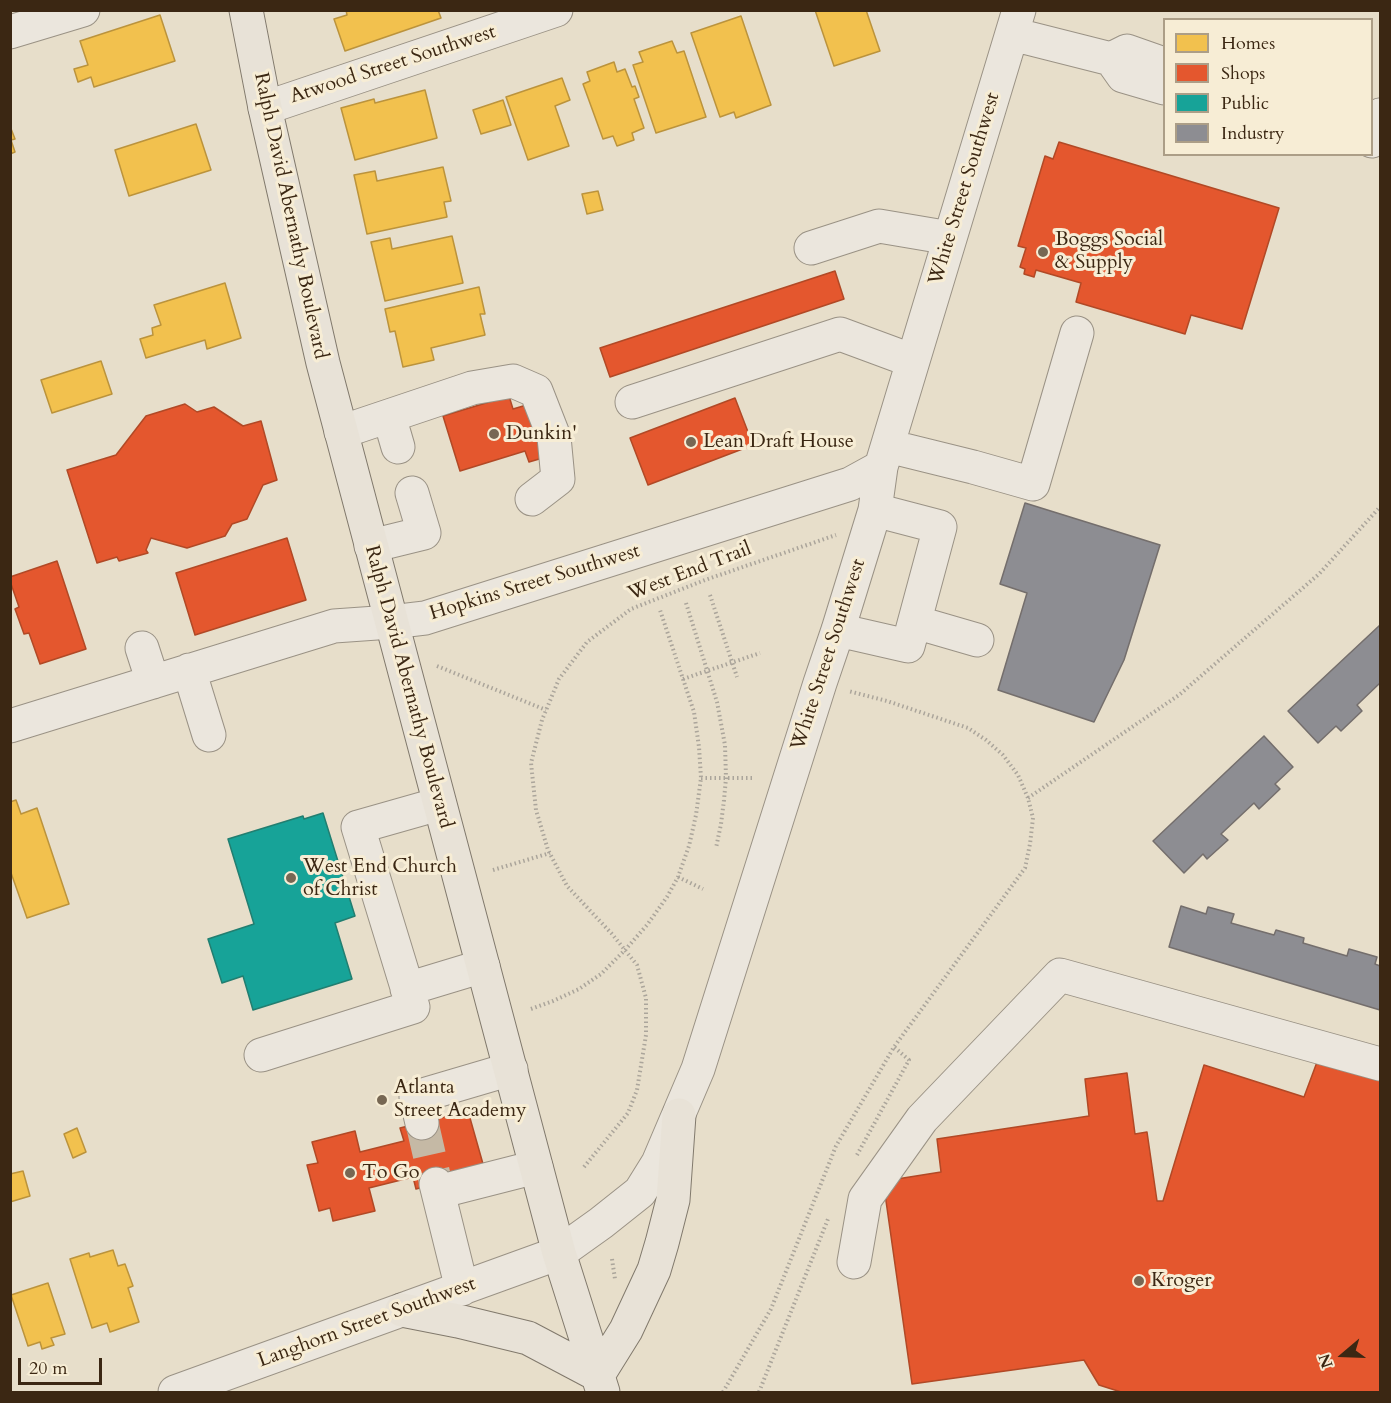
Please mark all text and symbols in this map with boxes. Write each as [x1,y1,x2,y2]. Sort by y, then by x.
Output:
legend [1163,18,1373,156]
street label: Atwood Street Southwest [287,20,499,110]
text: Homes [1221,31,1275,56]
text: Shops [1221,61,1265,86]
street label: Ralph David Abernathy Boulevard [248,71,332,361]
street label: White Street Southwest [924,90,1006,288]
text: Public [1221,91,1269,116]
text: Industry [1221,121,1285,146]
place label: Boggs Social & Supply [1055,228,1163,275]
marker: Boggs Social & Supply [1036,245,1050,259]
place label: Dunkin' [506,422,577,446]
marker: Dunkin' [487,427,501,441]
place label: Lean Draft House [703,430,854,454]
marker: Lean Draft House [684,435,698,449]
street label: West End Trail [625,537,755,607]
street label: Hopkins Street Southwest [427,540,643,626]
street label: Ralph David Abernathy Boulevard [359,543,457,831]
street label: White Street Southwest [787,556,871,754]
place label: West End Church of Christ [303,855,457,902]
marker: West End Church of Christ [284,871,298,885]
place label: Atlanta Street Academy [394,1076,527,1123]
marker: Atlanta Street Academy [375,1093,389,1107]
place label: To Go [362,1161,419,1185]
marker: To Go [343,1166,357,1180]
place label: Kroger [1151,1269,1212,1293]
street label: Langhorn Street Southwest [255,1272,479,1374]
marker: Kroger [1132,1274,1146,1288]
north arrow [1313,1325,1373,1385]
scale bar [21,1346,105,1384]
text: N [1313,1351,1339,1371]
text: 20 m [29,1356,68,1381]

